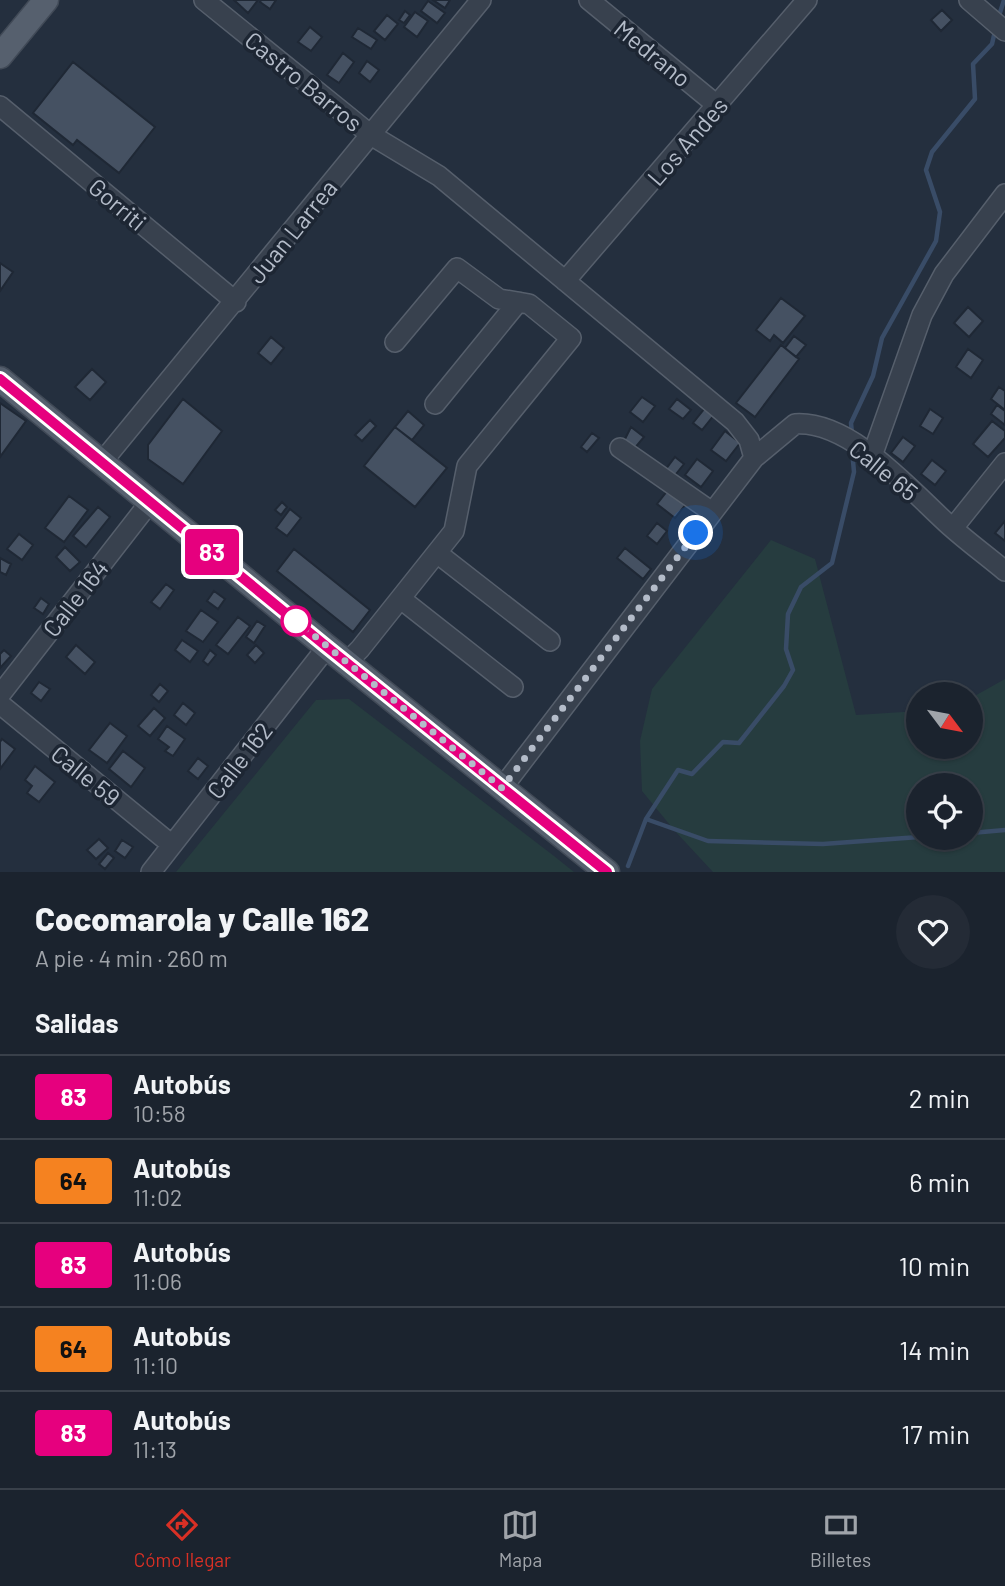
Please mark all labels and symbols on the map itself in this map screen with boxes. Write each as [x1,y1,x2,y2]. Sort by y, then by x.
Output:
street label: Medrano [609,13,697,93]
street label: Castro Barros [239,25,369,137]
street label: Los Andes [641,91,733,191]
street label: Gorriti [83,172,153,236]
street label: Juan Larrea [241,173,343,289]
street label: Calle 65 [844,434,924,506]
your location [678,515,713,550]
line badge: 83 [180,529,244,575]
street label: Calle 164 [36,554,114,642]
unlabelled marker [281,606,311,636]
north arrow [906,682,984,760]
street label: Calle 162 [200,716,278,804]
street label: Calle 59 [46,739,126,811]

